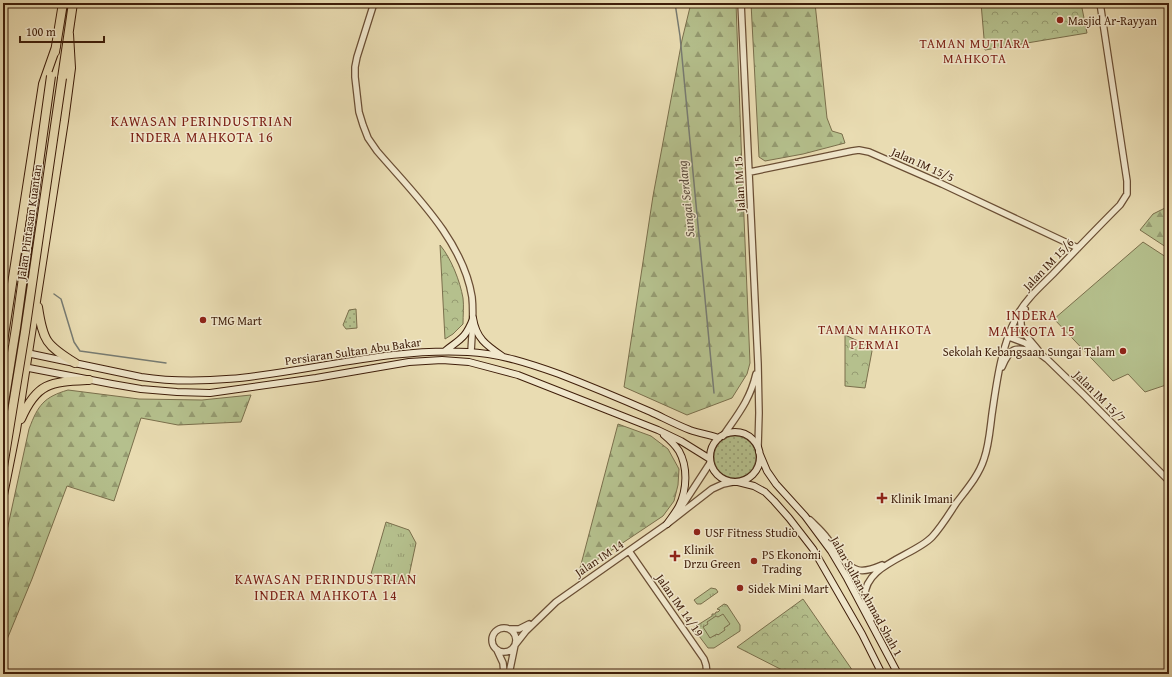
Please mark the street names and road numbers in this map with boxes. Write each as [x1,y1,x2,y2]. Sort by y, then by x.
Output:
street label: Jalan IM 15/5 [887,142,957,185]
street label: Jalan IM 15 [729,156,749,214]
street label: Jalan Pintasan Kuantan [12,163,46,283]
street label: Jalan IM 15/6 [1017,234,1078,295]
street label: Persiaran Sultan Abu Bakar [284,333,422,369]
street label: Jalan IM 15/7 [1069,365,1130,426]
street label: Jalan Sultan Ahmad Shah 1 [826,531,907,659]
street label: Jalan IM 14 [570,535,627,582]
street label: Jalan IM 14/19 [651,569,708,640]

